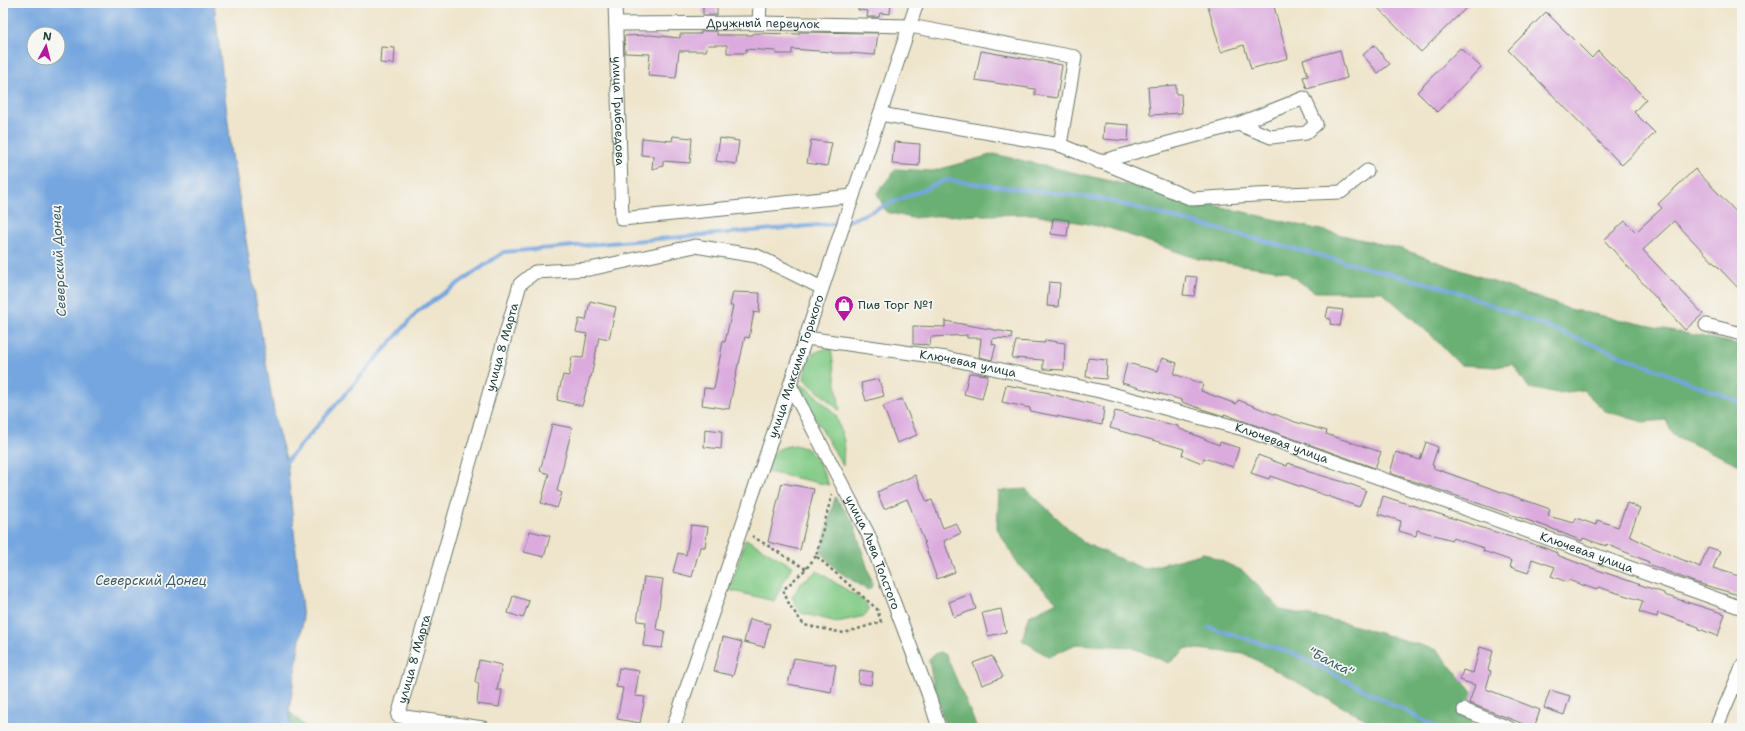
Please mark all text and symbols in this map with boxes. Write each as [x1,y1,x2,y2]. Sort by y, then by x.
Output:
street label: Дружный переулок [706,15,821,32]
north arrow [26,26,66,66]
text: N [42,29,53,45]
street label: улица Грибоедова [609,56,628,166]
water label: Северский Донец [47,205,70,317]
street label: улица Максима Горького [764,292,828,440]
shop icon: Пив Торг №1 [833,294,855,322]
place label: Пив Торг №1 [858,297,933,313]
street label: улица 8 Марта [482,301,522,393]
street label: Ключевая улица [919,346,1018,381]
street label: Ключевая улица [1233,419,1331,467]
street label: улица Льва Толстого [841,492,904,612]
street label: Ключевая улица [1538,528,1636,577]
water label: Северский Донец [95,572,207,589]
street label: улица 8 Марта [394,612,434,705]
water label: "Балка" [1305,643,1358,681]

